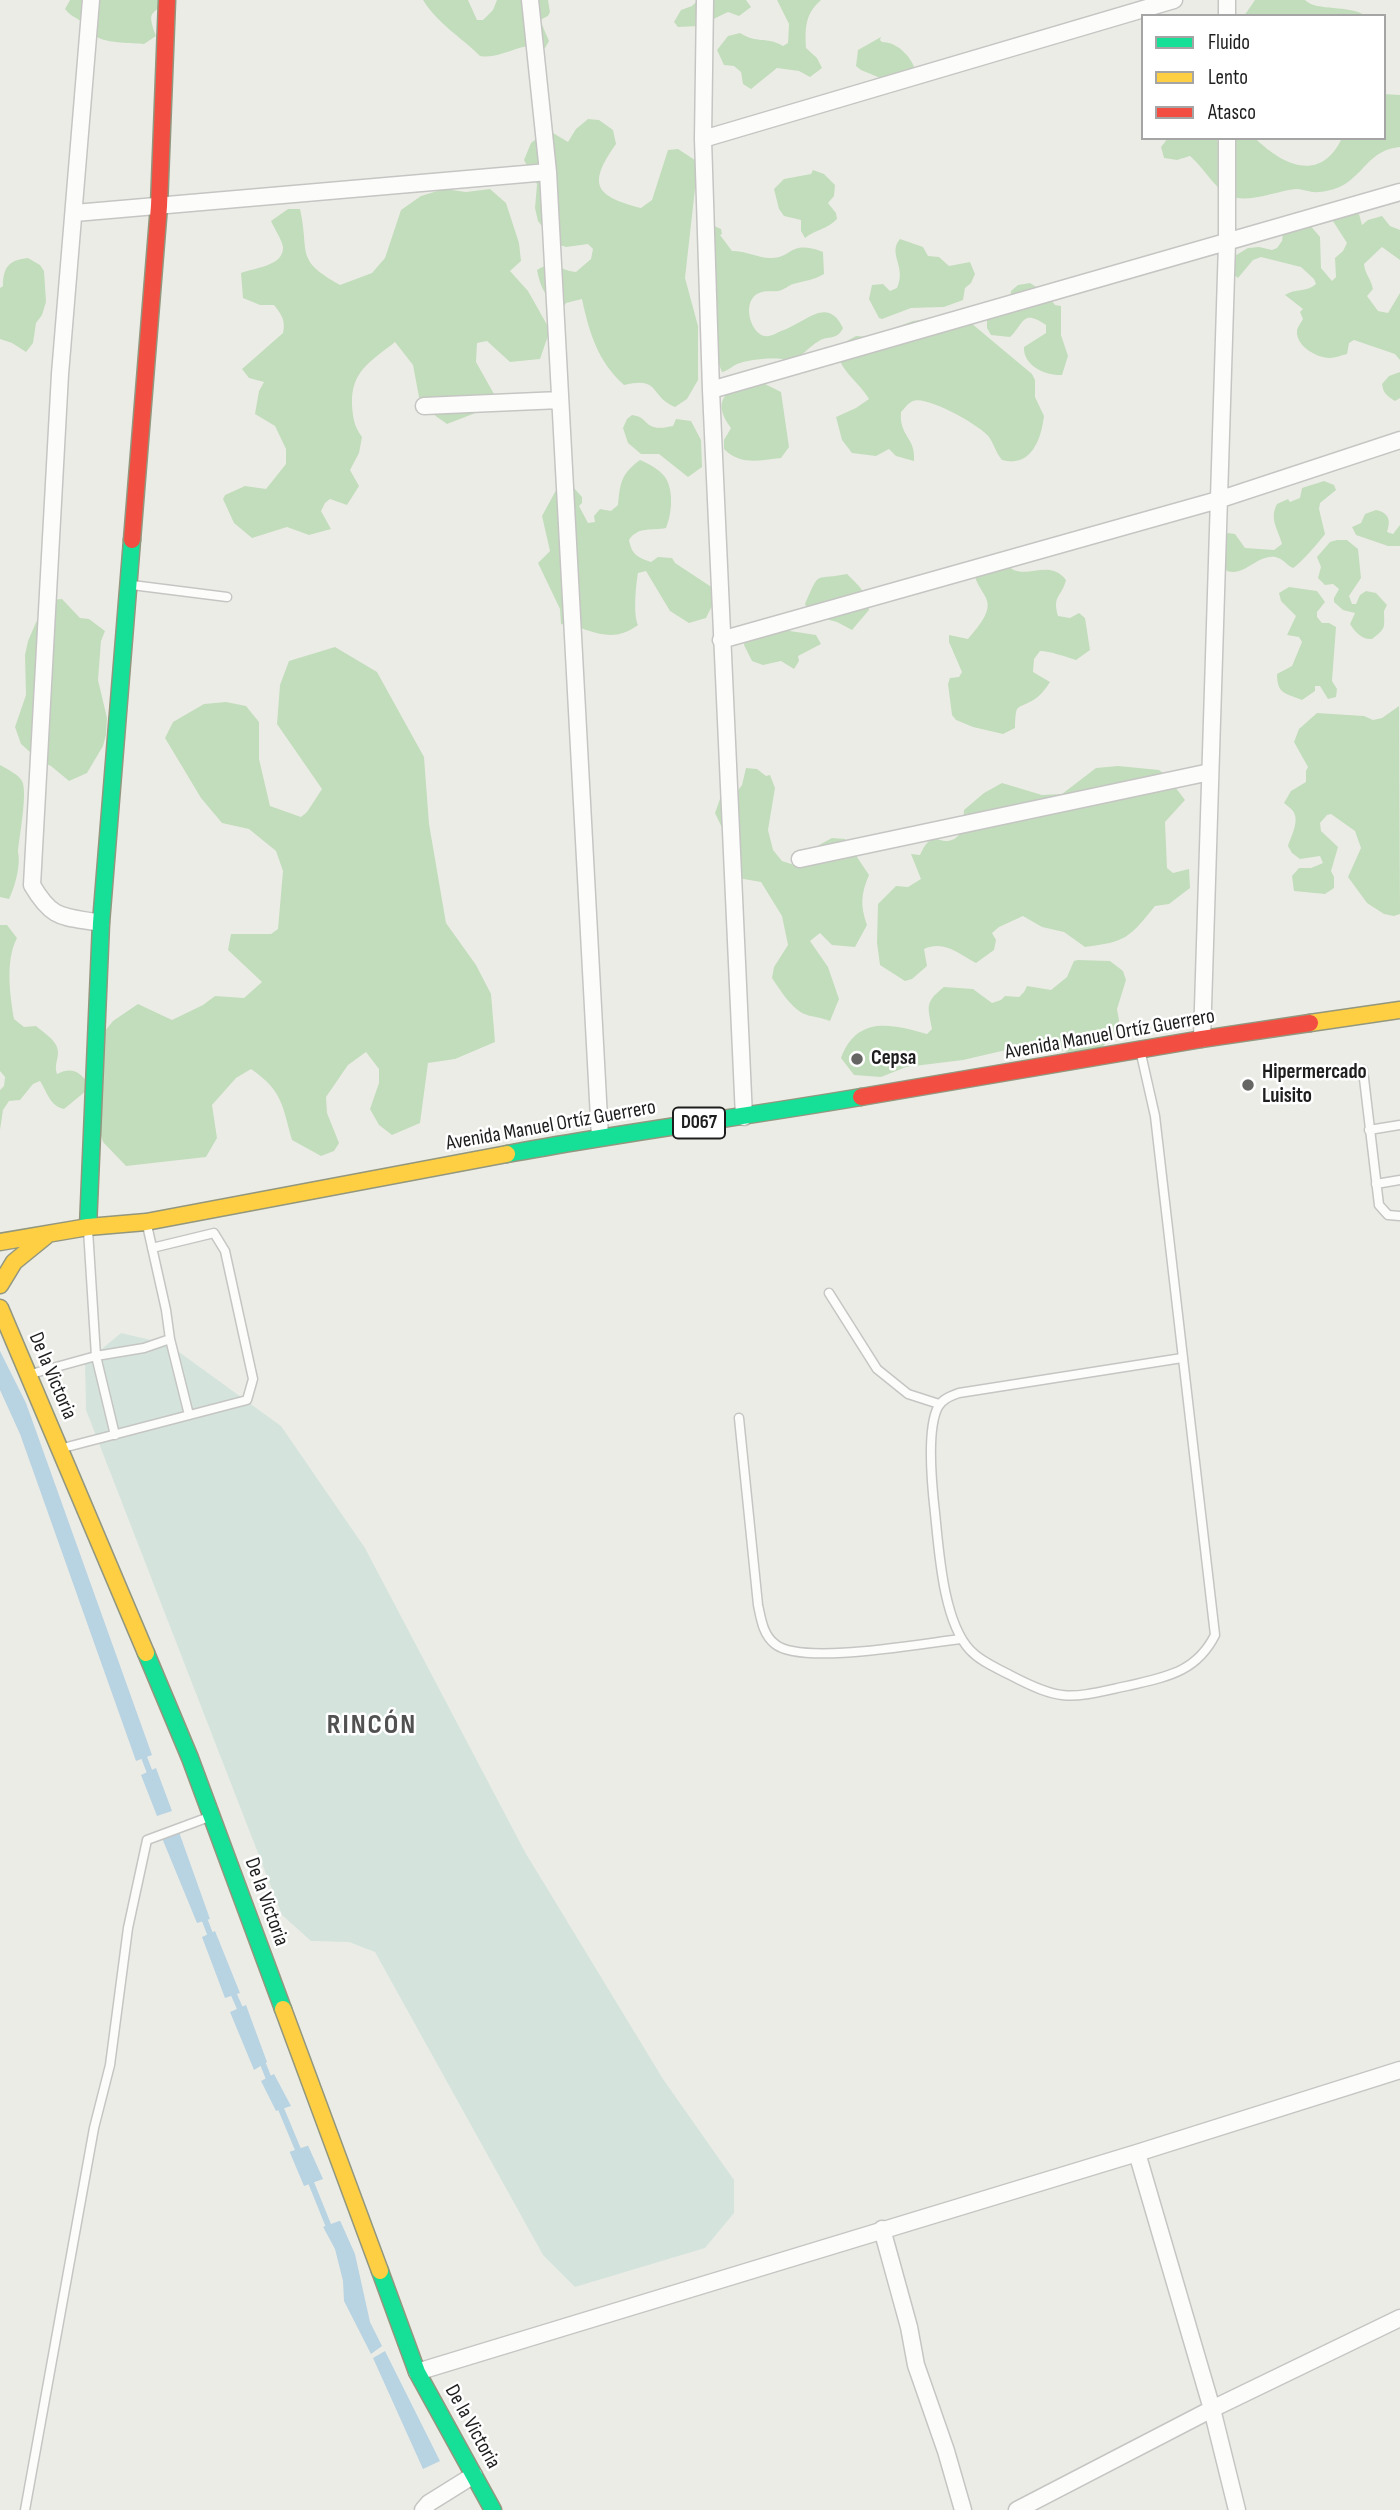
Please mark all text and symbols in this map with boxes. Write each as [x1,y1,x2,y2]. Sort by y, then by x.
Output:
legend [1141,14,1386,140]
text: Fluido [1208,30,1250,55]
text: Lento [1208,65,1248,90]
text: Atasco [1208,100,1256,125]
street label: Avenida Manuel Ortíz Guerrero [1003,1004,1217,1066]
place label: Cepsa [871,1046,916,1072]
marker: Cepsa [849,1051,865,1067]
place label: Hipermercado Luisito [1262,1060,1367,1110]
marker: Hipermercado Luisito [1240,1077,1256,1093]
street label: Avenida Manuel Ortíz Guerrero [444,1095,658,1157]
road number: D067 [673,1107,725,1138]
street label: De la Victoria [22,1329,82,1423]
district label: RINCÓN [327,1709,417,1743]
street label: De la Victoria [238,1854,294,1950]
street label: De la Victoria [439,2381,505,2473]

